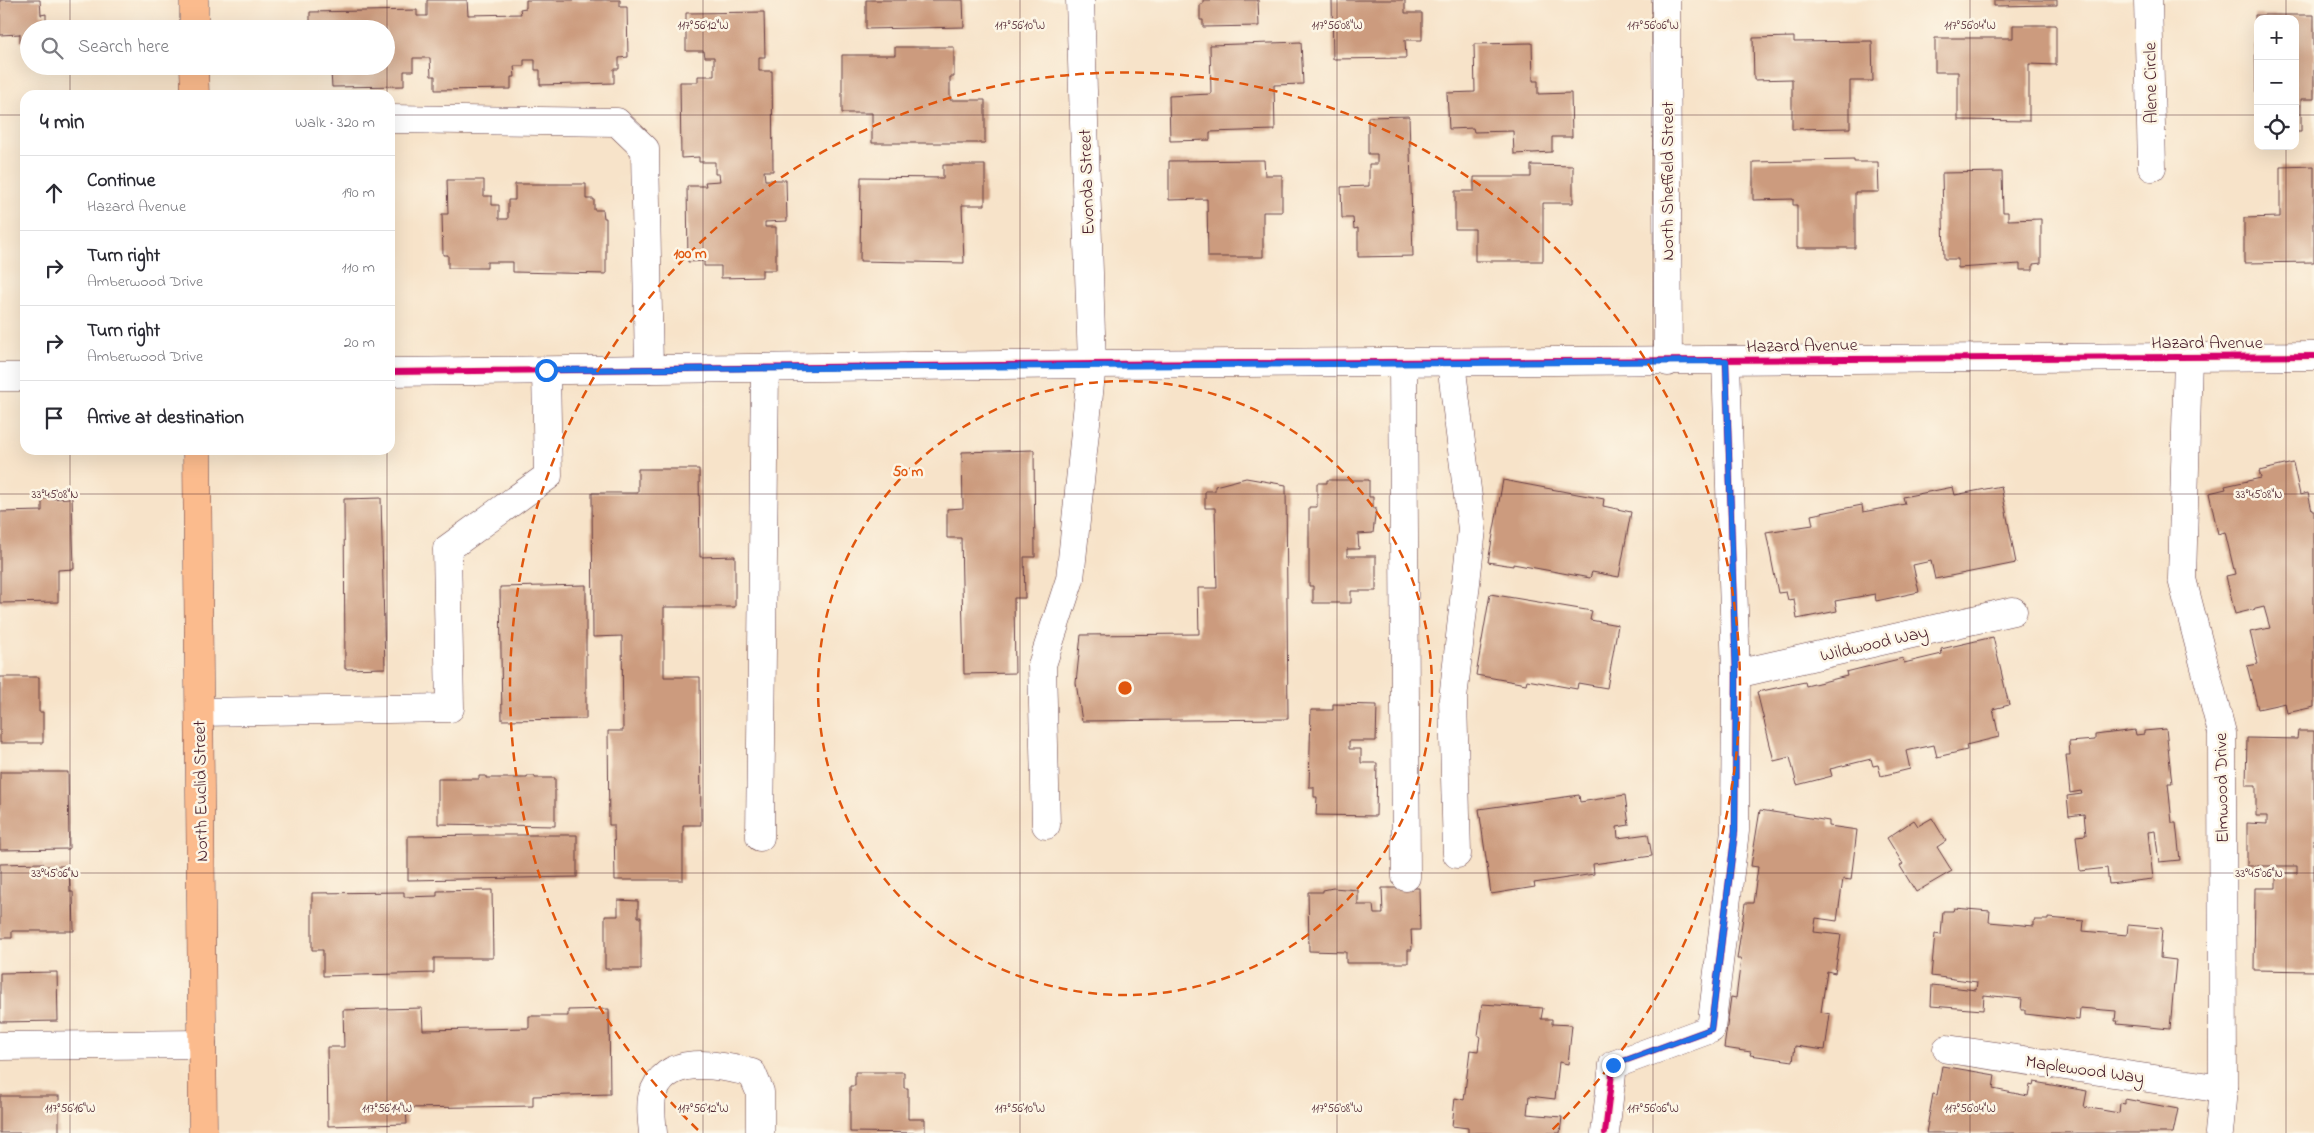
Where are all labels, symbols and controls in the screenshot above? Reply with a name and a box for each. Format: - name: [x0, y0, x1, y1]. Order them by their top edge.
- map controls: [2254, 15, 2299, 150]
- button: +: [2254, 15, 2299, 60]
- text: 117°56'12"W: [677, 17, 729, 35]
- text: 117°56'10"W: [995, 17, 1045, 35]
- text: 117°56'08"W: [1312, 17, 1363, 35]
- text: 117°56'06"W: [1627, 17, 1679, 35]
- text: 117°56'04"W: [1944, 17, 1996, 35]
- search box: [20, 20, 395, 75]
- icon: search: [38, 34, 66, 62]
- text: Search here: [78, 34, 169, 61]
- street label: Alene Circle: [2138, 41, 2166, 124]
- button: −: [2254, 60, 2299, 105]
- street label: North Sheffield Street: [1656, 101, 1682, 261]
- button: locate: [2254, 105, 2299, 150]
- text: 4 min: [40, 108, 84, 138]
- text: Walk · 320 m: [295, 111, 375, 135]
- street label: Evonda Street: [1073, 129, 1103, 235]
- text: Continue: [87, 168, 155, 195]
- icon: ahead: [40, 179, 68, 207]
- text: 190 m: [342, 181, 375, 205]
- text: Hazard Avenue: [87, 195, 186, 219]
- text: Turn right: [87, 243, 160, 270]
- text: 100 m: [673, 243, 707, 265]
- icon: right: [40, 254, 68, 282]
- text: 110 m: [341, 256, 375, 280]
- text: Amberwood Drive: [87, 270, 203, 294]
- text: Turn right: [87, 318, 160, 345]
- icon: right: [40, 329, 68, 357]
- text: 20 m: [344, 331, 375, 355]
- street label: Hazard Avenue: [2151, 331, 2264, 357]
- street label: Hazard Avenue: [1746, 333, 1859, 361]
- text: Amberwood Drive: [87, 345, 203, 369]
- route start: [535, 359, 558, 382]
- icon: arrive: [40, 404, 68, 432]
- text: Arrive at destination: [87, 405, 244, 432]
- text: 50 m: [893, 461, 924, 483]
- text: 33°45'08"N: [32, 486, 78, 504]
- text: 33°45'08"N: [2236, 486, 2282, 504]
- street label: Wildwood Way: [1818, 620, 1931, 670]
- centre of rings: [1116, 679, 1134, 697]
- street label: North Euclid Street: [188, 720, 216, 862]
- street label: Elmwood Drive: [2209, 732, 2237, 843]
- text: 33°45'06"N: [31, 865, 79, 883]
- text: 33°45'06"N: [2235, 865, 2283, 883]
- street label: Maplewood Way: [2024, 1050, 2146, 1092]
- route end: [1602, 1054, 1625, 1077]
- text: 117°56'16"W: [45, 1100, 95, 1118]
- text: 117°56'14"W: [362, 1100, 412, 1118]
- text: 117°56'12"W: [677, 1100, 729, 1118]
- text: 117°56'10"W: [995, 1100, 1045, 1118]
- text: 117°56'08"W: [1312, 1100, 1363, 1118]
- text: 117°56'06"W: [1627, 1100, 1679, 1118]
- text: 117°56'04"W: [1944, 1100, 1996, 1118]

